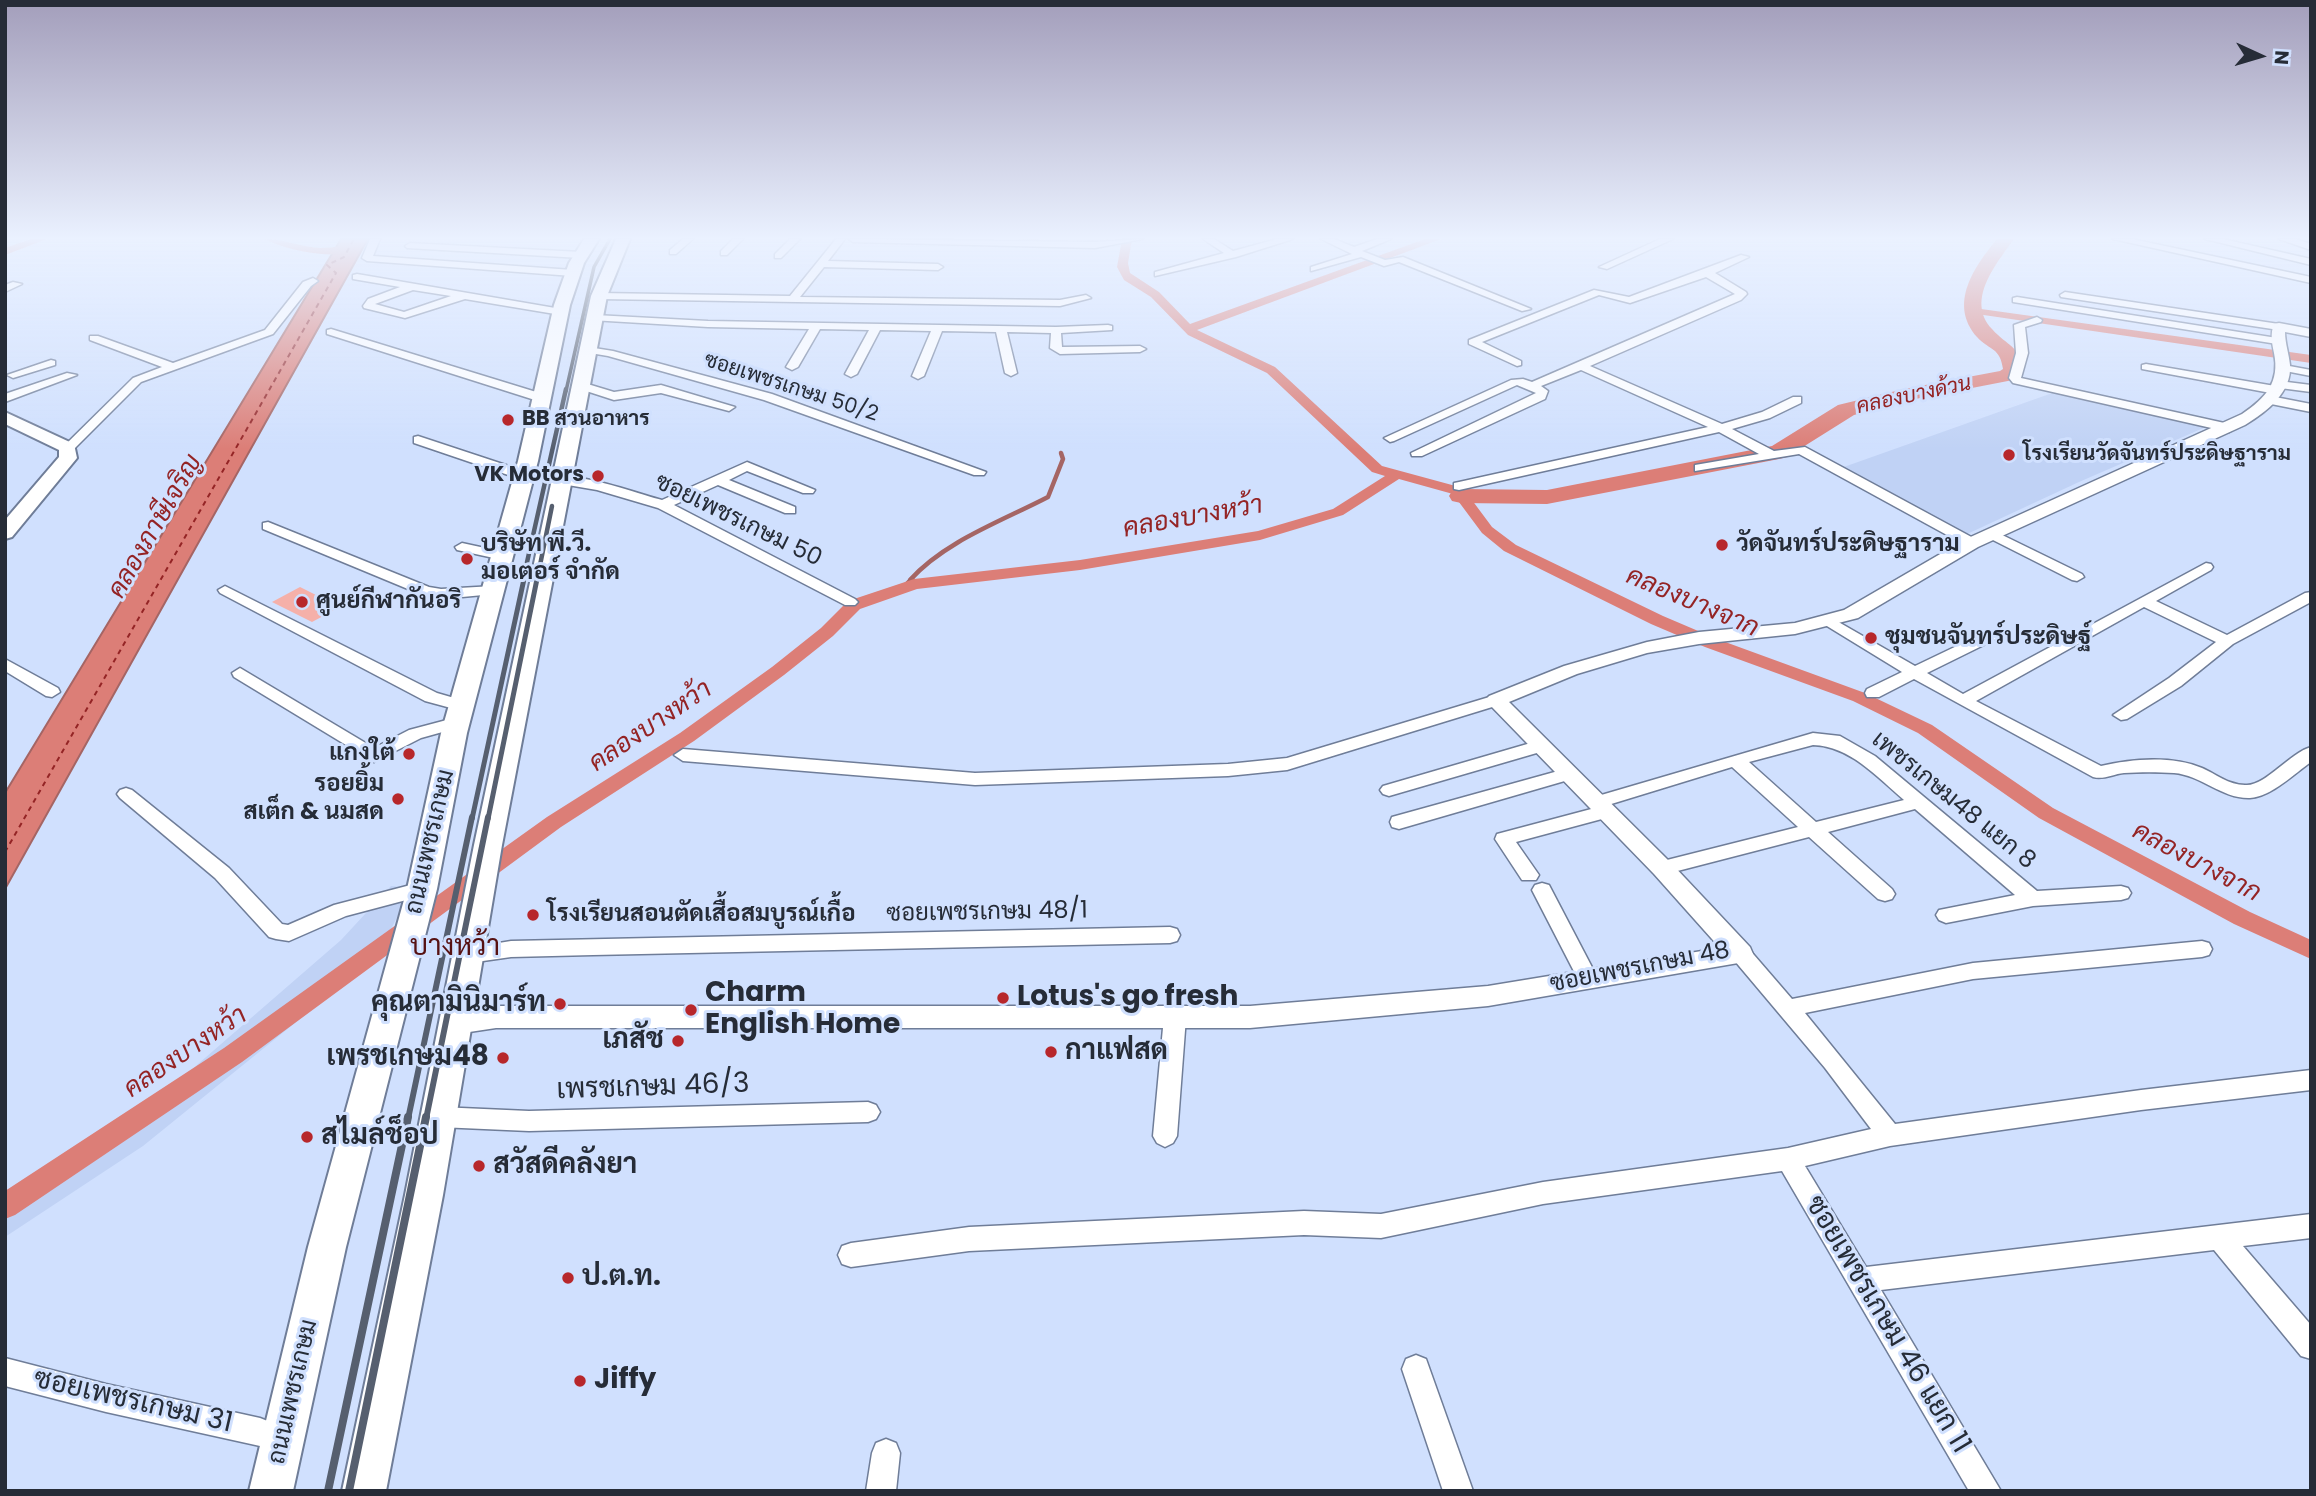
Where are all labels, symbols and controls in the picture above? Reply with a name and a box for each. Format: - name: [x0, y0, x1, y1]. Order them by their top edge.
- north arrow: [2225, 21, 2295, 91]
- text: N: [2267, 49, 2295, 66]
- street label: ซอยเพชรเกษม 50/2: [701, 348, 881, 428]
- water label: คลองบางด้วน: [1854, 372, 1974, 420]
- place label: BB สวนอาหาร: [522, 407, 650, 433]
- marker: BB สวนอาหาร: [500, 412, 516, 428]
- place label: โรงเรียนวัดจันทร์ประดิษฐาราม: [2023, 442, 2291, 468]
- marker: โรงเรียนวัดจันทร์ประดิษฐาราม: [2001, 447, 2017, 463]
- water label: คลองภาษีเจริญ: [102, 450, 210, 604]
- place label: VK Motors: [474, 463, 584, 489]
- marker: VK Motors: [590, 468, 606, 484]
- street label: ซอยเพชรเกษม 50: [650, 468, 826, 574]
- water label: คลองบางหว้า: [1121, 490, 1265, 546]
- place label: บริษัท พี.วี. มอเตอร์ จำกัด: [481, 531, 620, 587]
- place label: วัดจันทร์ประดิษฐาราม: [1736, 531, 1960, 559]
- marker: วัดจันทร์ประดิษฐาราม: [1714, 537, 1730, 553]
- marker: บริษัท พี.วี. มอเตอร์ จำกัด: [459, 551, 475, 567]
- water label: คลองบางจาก: [1621, 561, 1763, 645]
- place label: ศูนย์กีฬากันอริ: [316, 588, 461, 616]
- marker: ศูนย์กีฬากันอริ: [294, 594, 310, 610]
- place label: ชุมชนจันทร์ประดิษฐ์: [1885, 624, 2091, 652]
- marker: ชุมชนจันทร์ประดิษฐ์: [1863, 630, 1879, 646]
- water label: คลองบางหว้า: [584, 675, 718, 779]
- street label: เพชรเกษม48 แยก 8: [1865, 726, 2041, 876]
- place label: แกงใต้: [329, 740, 395, 768]
- marker: แกงใต้: [401, 746, 417, 762]
- street label: ถนนเพชรเกษม: [400, 767, 462, 917]
- place label: รอยยิ้ม สเต็ก & นมสด: [243, 771, 384, 827]
- marker: รอยยิ้ม สเต็ก & นมสด: [390, 791, 406, 807]
- water label: คลองบางจาก: [2126, 816, 2266, 910]
- street label: ซอยเพชรเกษม 48/1: [886, 897, 1088, 929]
- place label: โรงเรียนสอนตัดเสื้อสมบูรณ์เกื้อ: [547, 901, 856, 929]
- marker: โรงเรียนสอนตัดเสื้อสมบูรณ์เกื้อ: [525, 907, 541, 923]
- district label: บางหว้า: [410, 931, 500, 965]
- street label: ซอยเพชรเกษม 48: [1548, 936, 1732, 1000]
- place label: Charm English Home: [705, 977, 900, 1043]
- place label: Lotus's go fresh: [1017, 981, 1238, 1015]
- place label: คุณตามินิมาร์ท: [371, 987, 546, 1021]
- marker: Lotus's go fresh: [995, 990, 1011, 1006]
- marker: คุณตามินิมาร์ท: [552, 996, 568, 1012]
- water label: คลองบางหว้า: [119, 1001, 253, 1105]
- marker: Charm English Home: [683, 1002, 699, 1018]
- place label: เภสัช: [602, 1024, 664, 1058]
- marker: เภสัช: [670, 1033, 686, 1049]
- place label: กาแฟสด: [1065, 1035, 1168, 1069]
- place label: เพรชเกษม48: [326, 1041, 489, 1075]
- marker: กาแฟสด: [1043, 1044, 1059, 1060]
- marker: เพรชเกษม48: [495, 1050, 511, 1066]
- street label: เพรชเกษม 46/3: [556, 1068, 750, 1108]
- place label: สไมล์ช็อป: [321, 1120, 439, 1154]
- marker: สไมล์ช็อป: [299, 1129, 315, 1145]
- place label: สวัสดีคลังยา: [493, 1149, 637, 1183]
- marker: สวัสดีคลังยา: [471, 1158, 487, 1174]
- street label: ซอยเพชรเกษม 46 แยก 11: [1797, 1190, 1977, 1460]
- place label: ป.ต.ท.: [582, 1261, 661, 1295]
- marker: ป.ต.ท.: [560, 1270, 576, 1286]
- street label: ถนนเพชรเกษม: [263, 1317, 325, 1467]
- street label: ซอยเพชรเกษม 31: [30, 1363, 236, 1441]
- place label: Jiffy: [594, 1364, 656, 1398]
- marker: Jiffy: [572, 1373, 588, 1389]

